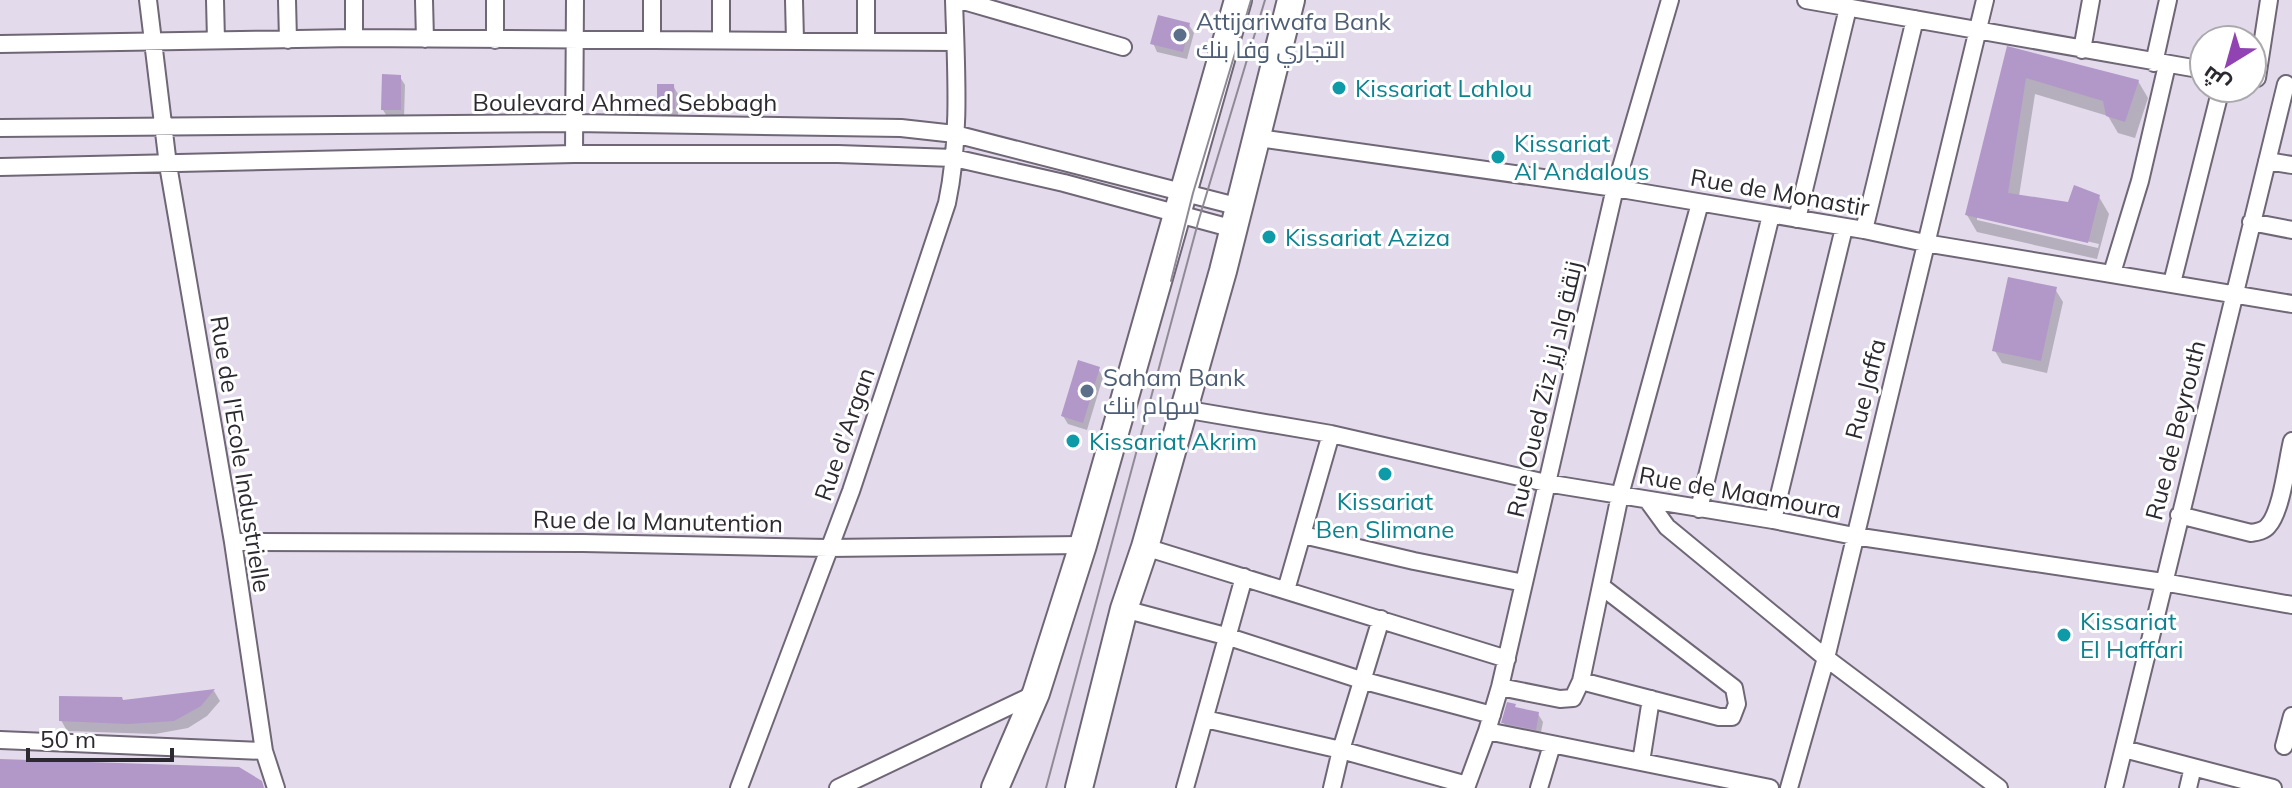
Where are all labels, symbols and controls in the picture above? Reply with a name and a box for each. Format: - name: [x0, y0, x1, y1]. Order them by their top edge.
- place label: Attijariwafa Bank التجاري وفا بنك: [1196, 6, 1392, 68]
- north arrow: [2188, 24, 2268, 104]
- marker: Attijariwafa Bank التجاري وفا بنك: [1171, 26, 1189, 44]
- text: ش: [2196, 60, 2236, 100]
- place label: Kissariat Lahlou: [1355, 73, 1532, 103]
- marker: Kissariat Lahlou: [1330, 79, 1348, 97]
- street label: Boulevard Ahmed Sebbagh: [473, 87, 777, 117]
- place label: Kissariat Al Andalous: [1514, 128, 1649, 186]
- marker: Kissariat Al Andalous: [1489, 148, 1507, 166]
- street label: Rue de Monastir: [1688, 162, 1872, 223]
- place label: Kissariat Aziza: [1285, 222, 1450, 252]
- marker: Kissariat Aziza: [1260, 228, 1278, 246]
- street label: Rue Oued Ziz زنقة واد زيز: [1500, 258, 1588, 520]
- street label: Rue de l'Ecole Industrielle: [204, 314, 278, 594]
- street label: Rue Jaffa: [1838, 336, 1892, 442]
- street label: Rue de Beyrouth: [2138, 337, 2212, 523]
- place label: Saham Bank سهام بنك: [1103, 362, 1246, 422]
- street label: Rue d'Argan: [807, 364, 881, 504]
- marker: Saham Bank سهام بنك: [1078, 382, 1096, 400]
- place label: Kissariat Akrim: [1089, 426, 1257, 456]
- marker: Kissariat Akrim: [1064, 432, 1082, 450]
- street label: Rue de Maamoura: [1637, 459, 1843, 525]
- marker: Kissariat Ben Slimane: [1376, 465, 1394, 483]
- place label: Kissariat Ben Slimane: [1316, 486, 1454, 544]
- street label: Rue de la Manutention: [533, 504, 783, 538]
- place label: Kissariat El Haffari: [2080, 606, 2183, 664]
- marker: Kissariat El Haffari: [2055, 626, 2073, 644]
- scale bar: [28, 712, 172, 762]
- text: 50 m: [40, 724, 96, 754]

